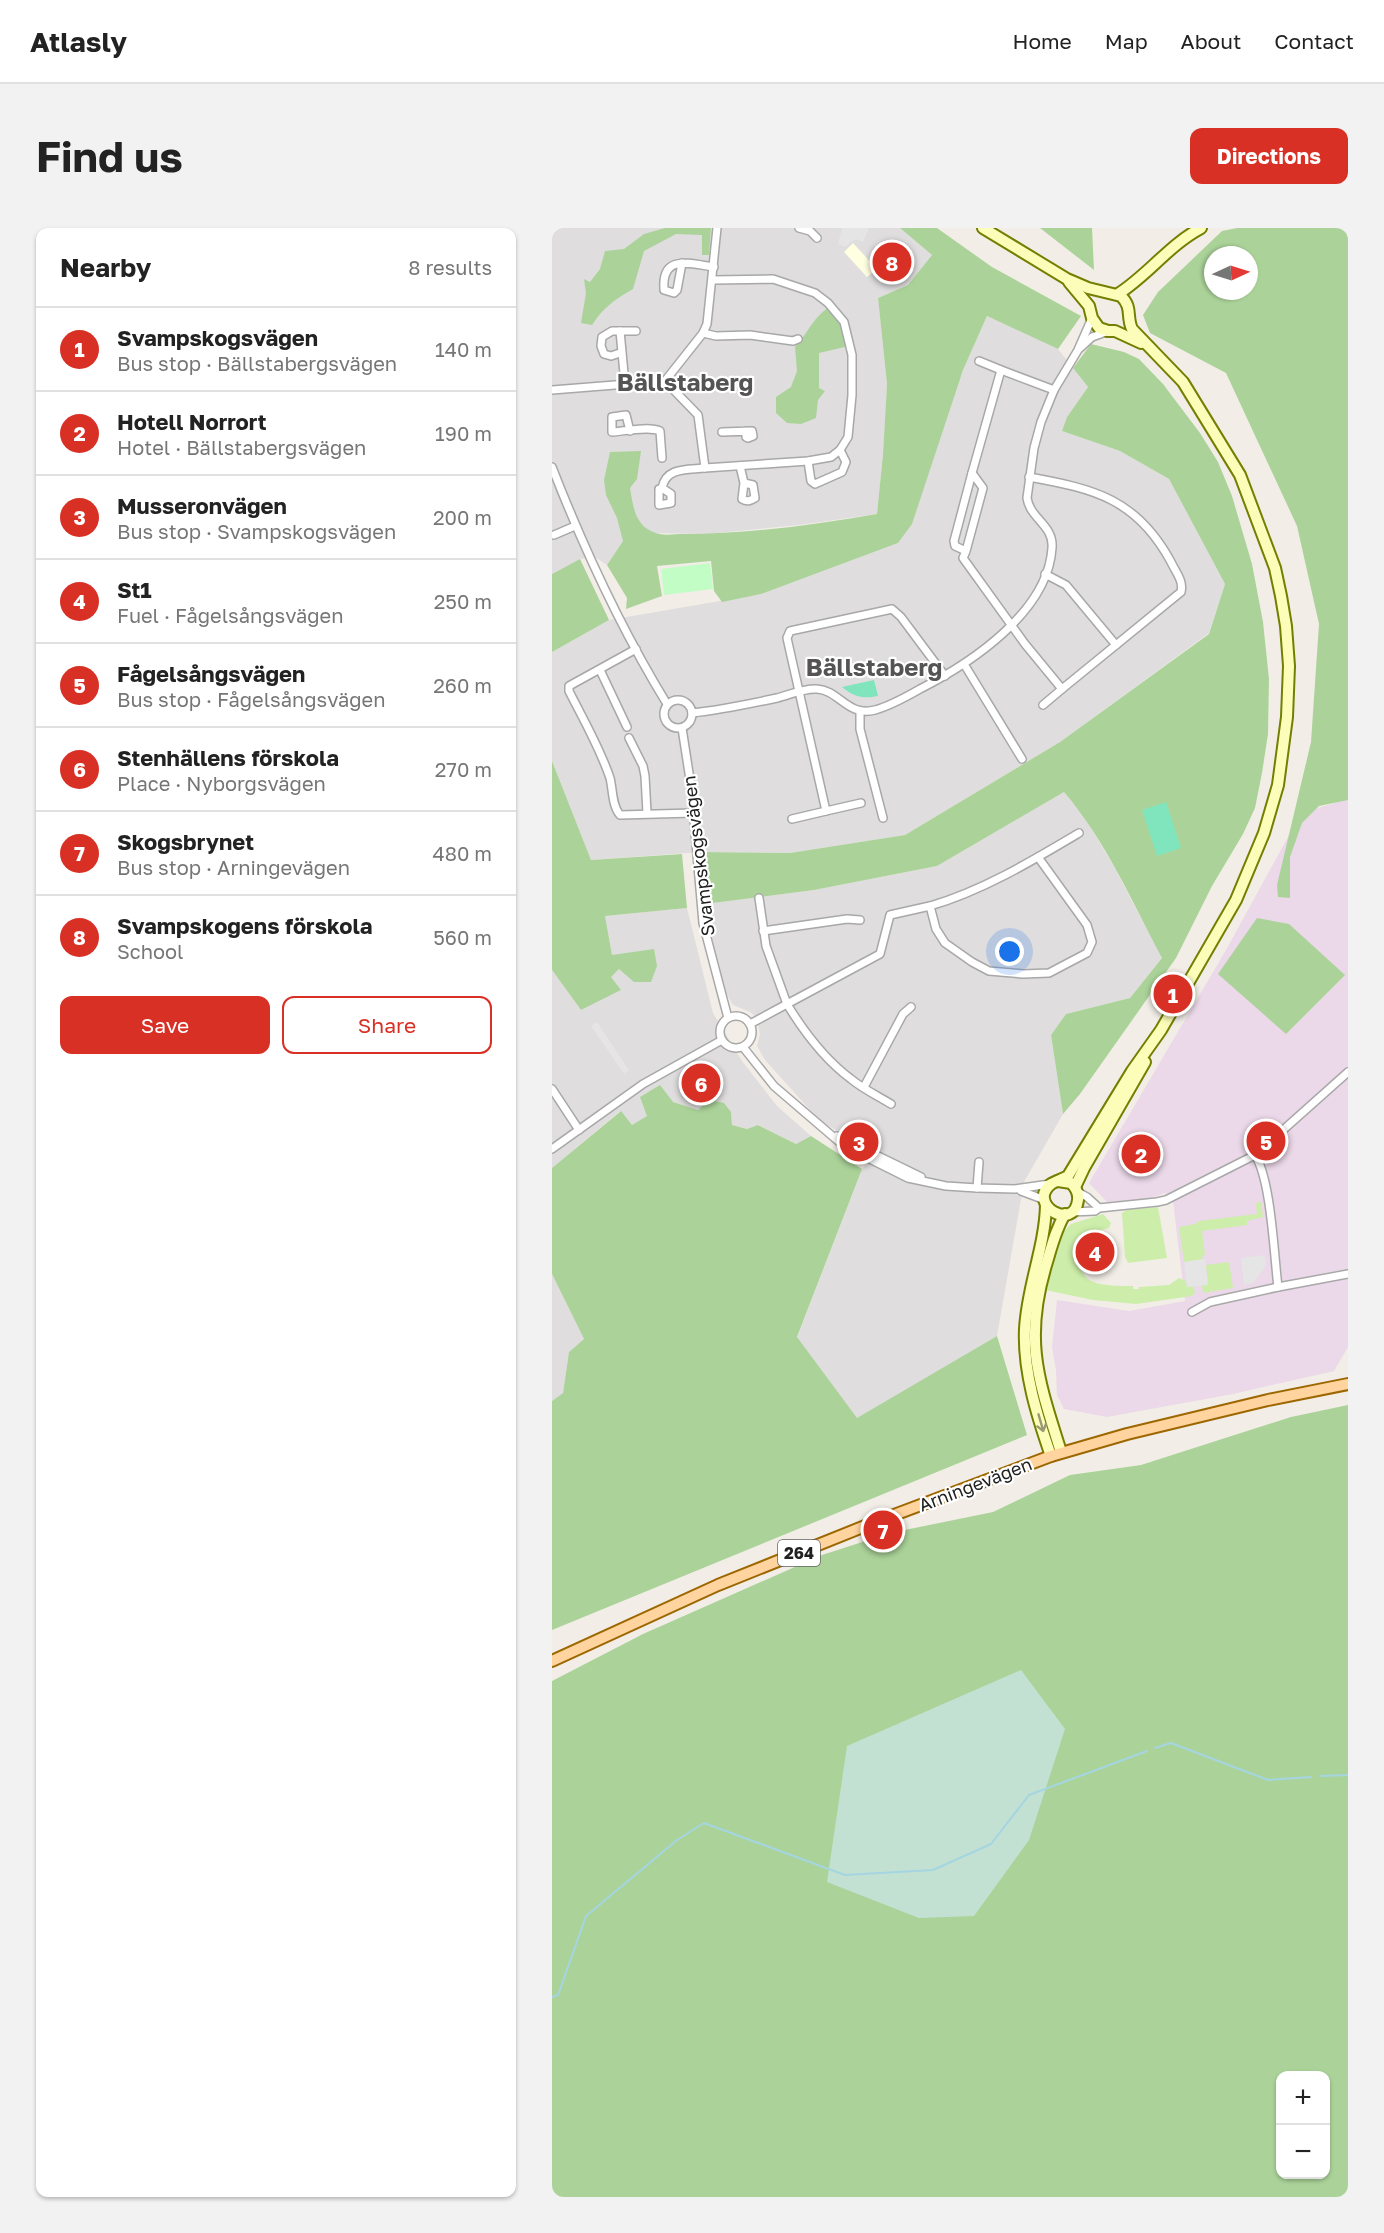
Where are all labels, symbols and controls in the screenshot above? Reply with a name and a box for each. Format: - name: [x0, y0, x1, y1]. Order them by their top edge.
- text: Atlasly: [30, 25, 127, 58]
- text: Home: [1012, 28, 1072, 54]
- text: Map: [1105, 28, 1148, 54]
- text: About: [1181, 28, 1241, 54]
- text: Contact: [1274, 28, 1354, 54]
- button: Directions: [1190, 128, 1348, 184]
- text: Find us: [36, 131, 183, 181]
- pin: 8: [872, 240, 912, 285]
- north arrow: [1204, 246, 1258, 300]
- text: Nearby: [60, 252, 151, 283]
- text: 8 results: [408, 255, 492, 279]
- text: Svampskogsvägen: [117, 324, 318, 351]
- text: 1: [74, 337, 85, 361]
- text: 140 m: [435, 337, 492, 361]
- text: Bus stop · Bällstabergsvägen: [117, 351, 397, 375]
- district label: Bällstaberg: [617, 367, 753, 396]
- text: Hotell Norrort: [117, 408, 267, 435]
- text: 2: [73, 421, 86, 445]
- text: 190 m: [435, 421, 492, 445]
- text: Hotel · Bällstabergsvägen: [117, 435, 366, 459]
- text: Musseronvägen: [117, 492, 287, 519]
- text: 3: [73, 505, 86, 529]
- text: 200 m: [433, 505, 492, 529]
- text: Bus stop · Svampskogsvägen: [117, 519, 396, 543]
- text: St1: [117, 576, 152, 603]
- text: 4: [73, 589, 86, 613]
- text: 250 m: [434, 589, 492, 613]
- text: Fuel · Fågelsångsvägen: [117, 603, 344, 627]
- district label: Bällstaberg: [806, 652, 942, 681]
- text: Fågelsångsvägen: [117, 660, 305, 687]
- text: 5: [73, 673, 86, 697]
- text: 260 m: [433, 673, 492, 697]
- text: Bus stop · Fågelsångsvägen: [117, 687, 386, 711]
- text: Stenhällens förskola: [117, 744, 339, 771]
- text: 6: [73, 757, 86, 781]
- text: 270 m: [435, 757, 492, 781]
- text: Place · Nyborgsvägen: [117, 771, 326, 795]
- street label: Svampskogsvägen: [677, 775, 719, 937]
- text: Skogsbrynet: [117, 828, 254, 855]
- text: 7: [74, 841, 85, 865]
- text: 480 m: [433, 841, 492, 865]
- text: Bus stop · Arningevägen: [117, 855, 350, 879]
- text: Svampskogens förskola: [117, 912, 373, 939]
- text: 8: [73, 925, 86, 949]
- text: 560 m: [433, 925, 492, 949]
- your location: [995, 937, 1024, 966]
- text: School: [117, 939, 183, 963]
- pin: 1: [1154, 972, 1192, 1017]
- button: Save: [60, 996, 270, 1054]
- button: Share: [282, 996, 492, 1054]
- pin: 6: [682, 1060, 720, 1106]
- pin: 5: [1246, 1118, 1286, 1164]
- pin: 3: [840, 1120, 878, 1164]
- pin: 2: [1122, 1132, 1160, 1176]
- pin: 4: [1076, 1230, 1114, 1274]
- one-way arrow: [1036, 1413, 1047, 1432]
- street label: Arningevägen: [915, 1452, 1035, 1516]
- pin: 7: [864, 1508, 902, 1552]
- road number: 264: [778, 1540, 820, 1566]
- map controls: [1276, 2071, 1330, 2179]
- button: +: [1276, 2071, 1330, 2125]
- button: −: [1276, 2125, 1330, 2179]

